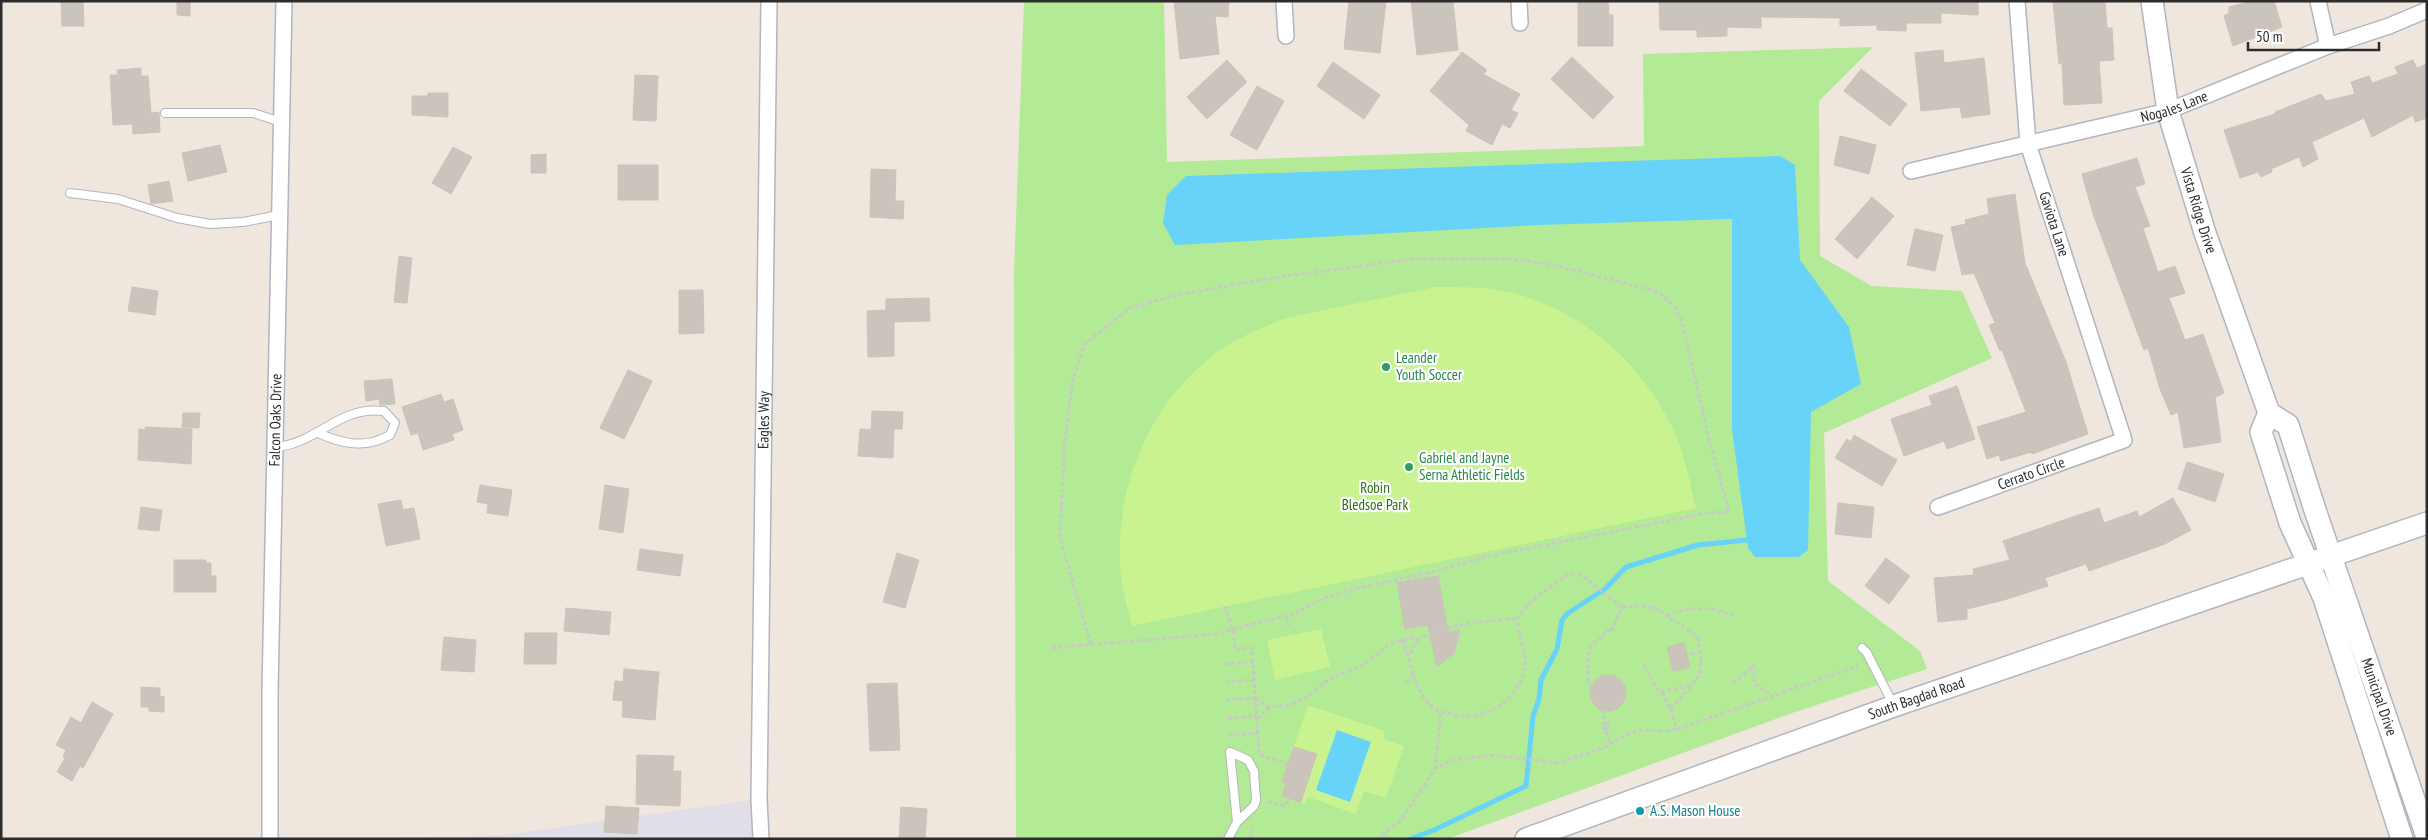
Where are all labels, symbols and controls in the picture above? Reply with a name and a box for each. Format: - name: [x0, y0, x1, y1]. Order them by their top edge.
- scale bar: [2248, 20, 2379, 52]
- text: 50 m: [2256, 27, 2282, 46]
- street label: Nogales Lane: [2139, 86, 2210, 126]
- street label: Vista Ridge Drive: [2176, 164, 2221, 256]
- street label: Gaviota Lane: [2035, 189, 2074, 259]
- place label: Leander Youth Soccer: [1396, 348, 1463, 384]
- marker: Leander Youth Soccer: [1380, 361, 1392, 373]
- street label: Falcon Oaks Drive: [265, 373, 285, 467]
- street label: Eagles Way: [753, 391, 773, 449]
- place label: Gabriel and Jayne Serna Athletic Fields: [1419, 448, 1525, 484]
- street label: Cerrato Circle: [1995, 452, 2067, 494]
- marker: Gabriel and Jayne Serna Athletic Fields: [1403, 461, 1415, 473]
- park label: Robin Bledsoe Park: [1342, 478, 1408, 514]
- street label: Municipal Drive: [2357, 655, 2402, 738]
- street label: South Bagdad Road: [1866, 672, 1967, 724]
- place label: A.S. Mason House: [1650, 801, 1741, 820]
- marker: A.S. Mason House: [1634, 805, 1646, 817]

